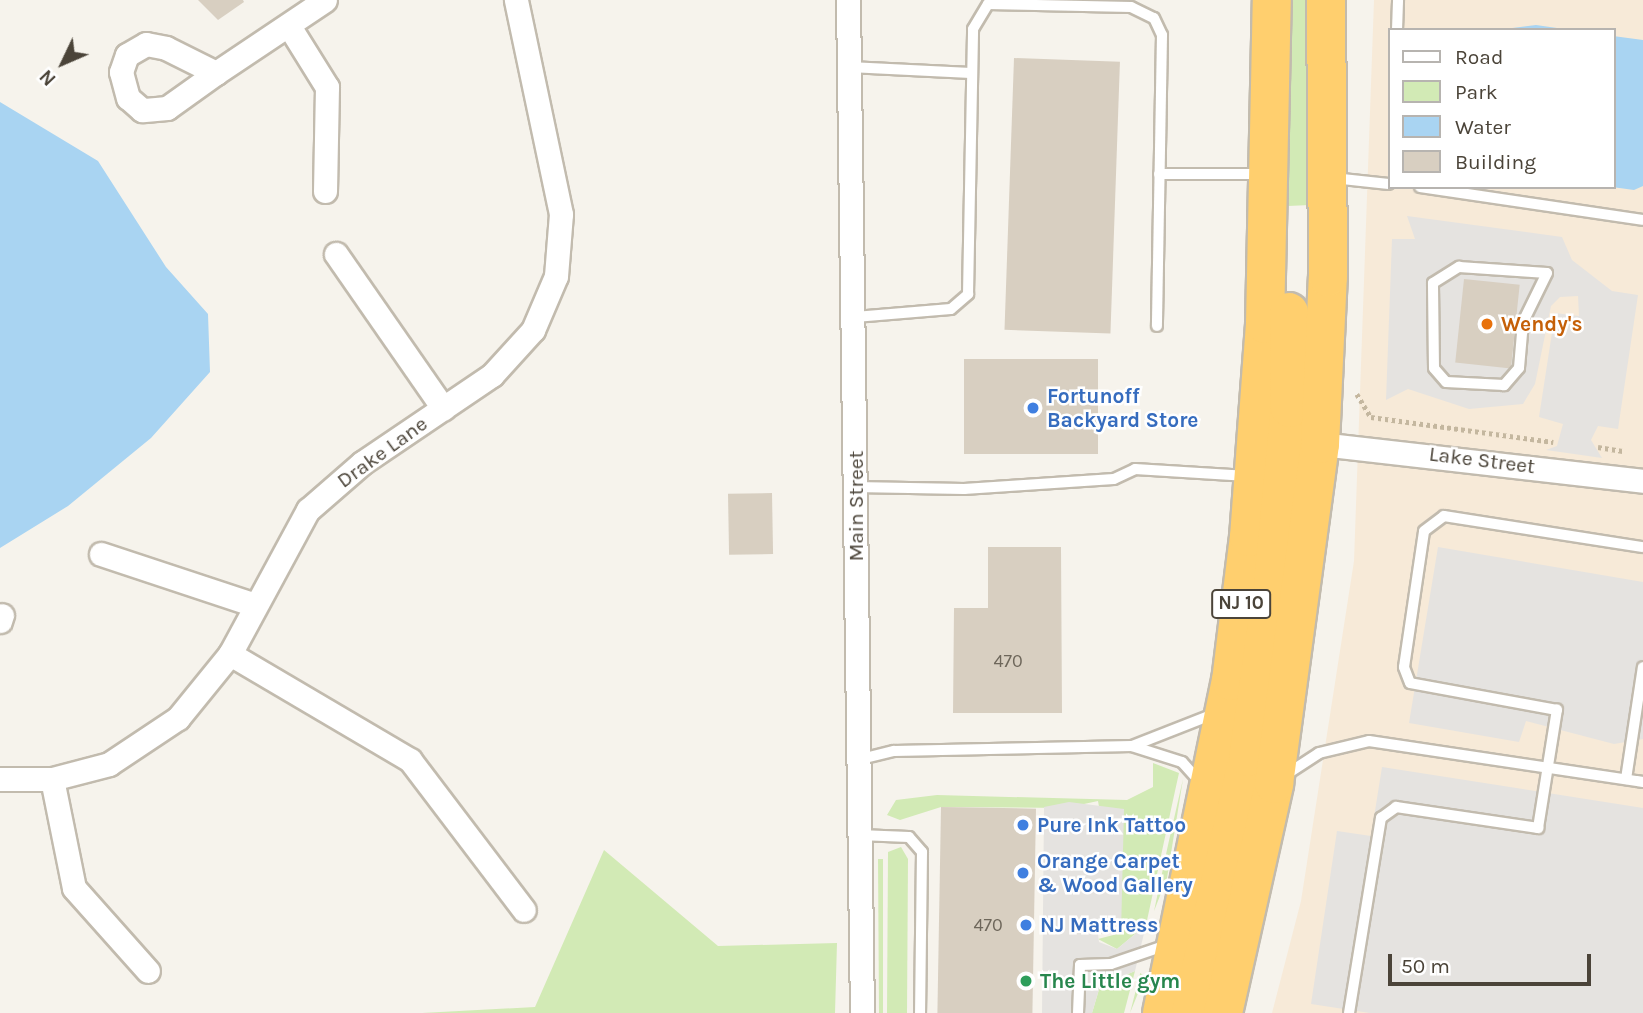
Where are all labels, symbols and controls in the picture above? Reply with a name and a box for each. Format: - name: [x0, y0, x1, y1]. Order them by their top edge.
- north arrow: [28, 28, 98, 98]
- legend: [1388, 28, 1615, 189]
- text: Road: [1455, 45, 1503, 69]
- text: N: [35, 65, 61, 90]
- text: Park: [1455, 80, 1498, 104]
- text: Water: [1455, 115, 1511, 139]
- text: Building: [1455, 150, 1536, 174]
- place label: Wendy's: [1501, 311, 1583, 337]
- marker: Wendy's: [1479, 316, 1495, 332]
- place label: Fortunoff Backyard Store: [1047, 383, 1199, 433]
- marker: Fortunoff Backyard Store: [1025, 400, 1041, 416]
- street label: Drake Lane: [332, 411, 432, 493]
- street label: Lake Street: [1428, 441, 1536, 479]
- street label: Main Street: [843, 451, 869, 561]
- road number: NJ 10: [1210, 589, 1272, 620]
- house number: 470: [993, 650, 1023, 672]
- place label: Pure Ink Tattoo: [1037, 812, 1186, 838]
- marker: Pure Ink Tattoo: [1015, 817, 1031, 833]
- place label: Orange Carpet & Wood Gallery: [1037, 848, 1193, 898]
- marker: Orange Carpet & Wood Gallery: [1015, 865, 1031, 881]
- place label: NJ Mattress: [1040, 912, 1158, 938]
- house number: 470: [973, 914, 1003, 936]
- marker: NJ Mattress: [1018, 917, 1034, 933]
- scale bar: [1391, 940, 1594, 984]
- text: 50 m: [1401, 954, 1450, 978]
- place label: The Little gym: [1040, 968, 1180, 994]
- marker: The Little gym: [1018, 973, 1034, 989]

